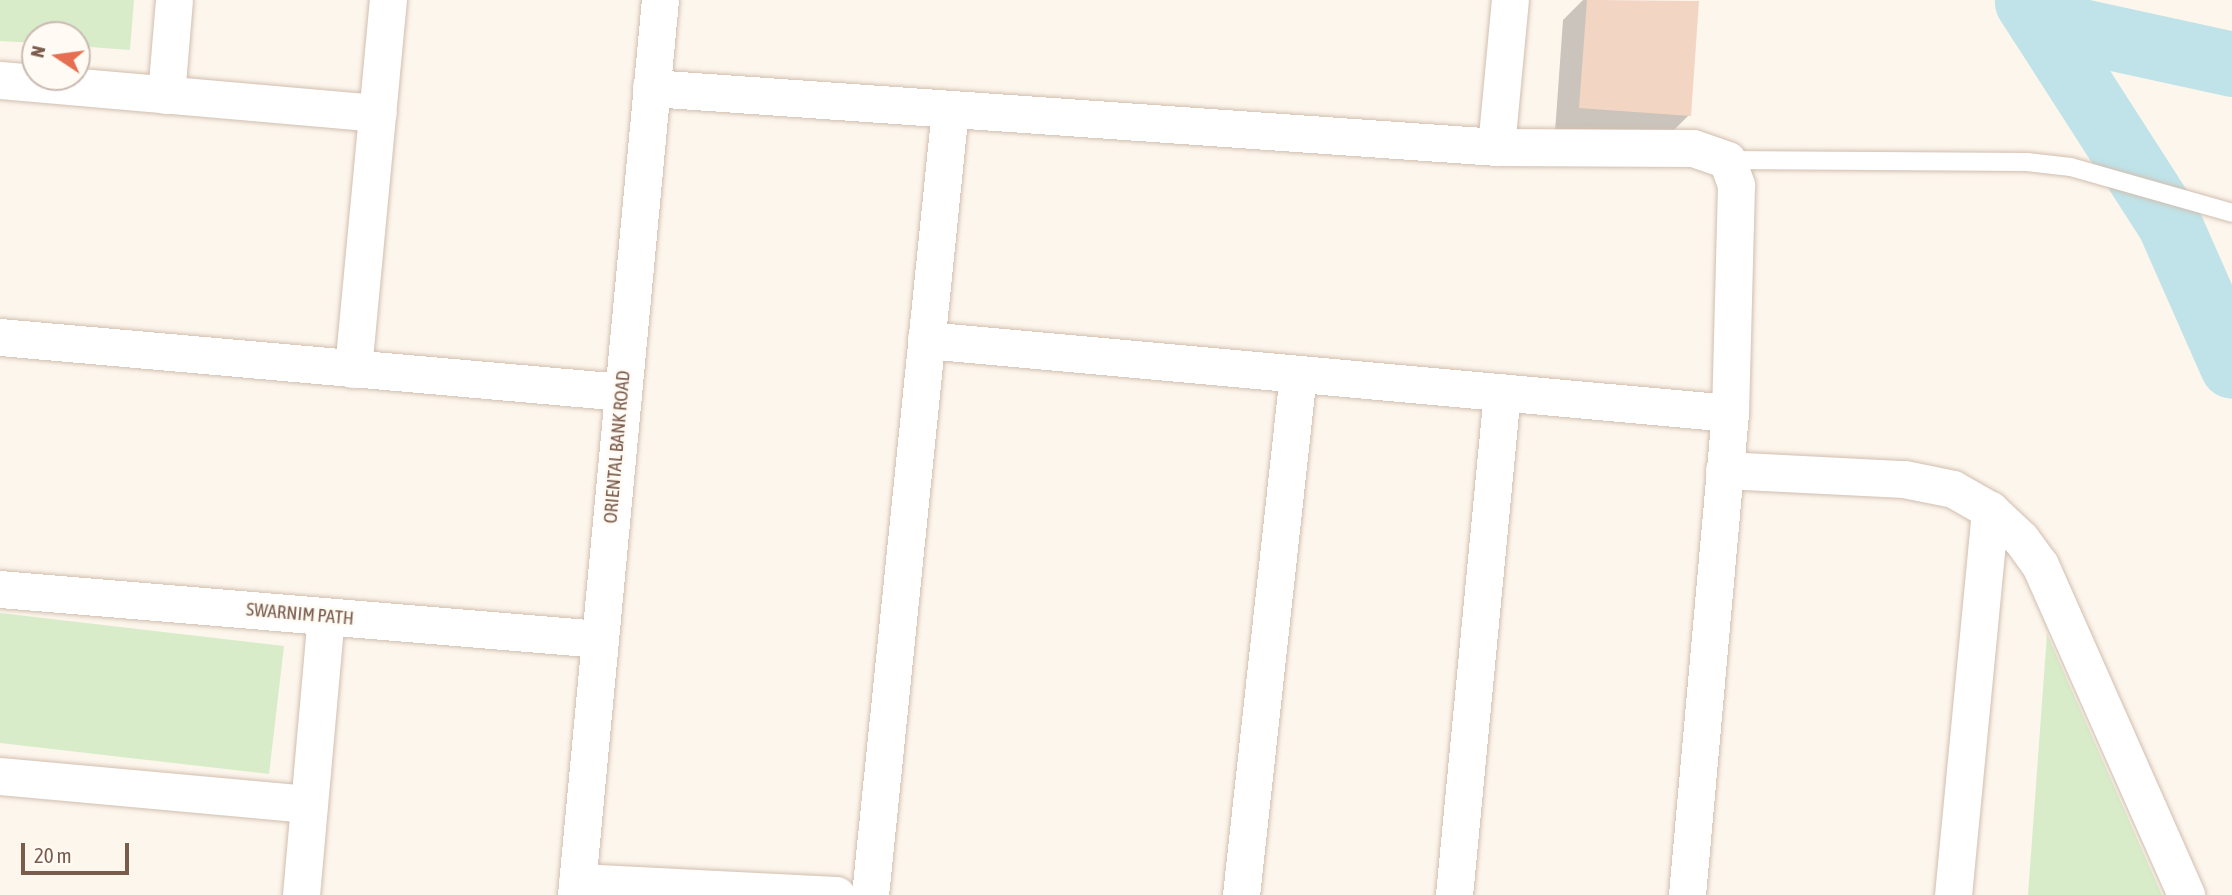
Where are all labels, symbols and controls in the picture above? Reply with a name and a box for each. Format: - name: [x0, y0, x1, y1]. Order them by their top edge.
- north arrow: [21, 21, 91, 91]
- text: N: [26, 44, 49, 60]
- street label: ORIENTAL BANK ROAD: [599, 370, 635, 524]
- street label: SWARNIM PATH: [245, 598, 355, 630]
- scale bar: [24, 828, 133, 872]
- text: 20 m: [34, 843, 72, 867]

